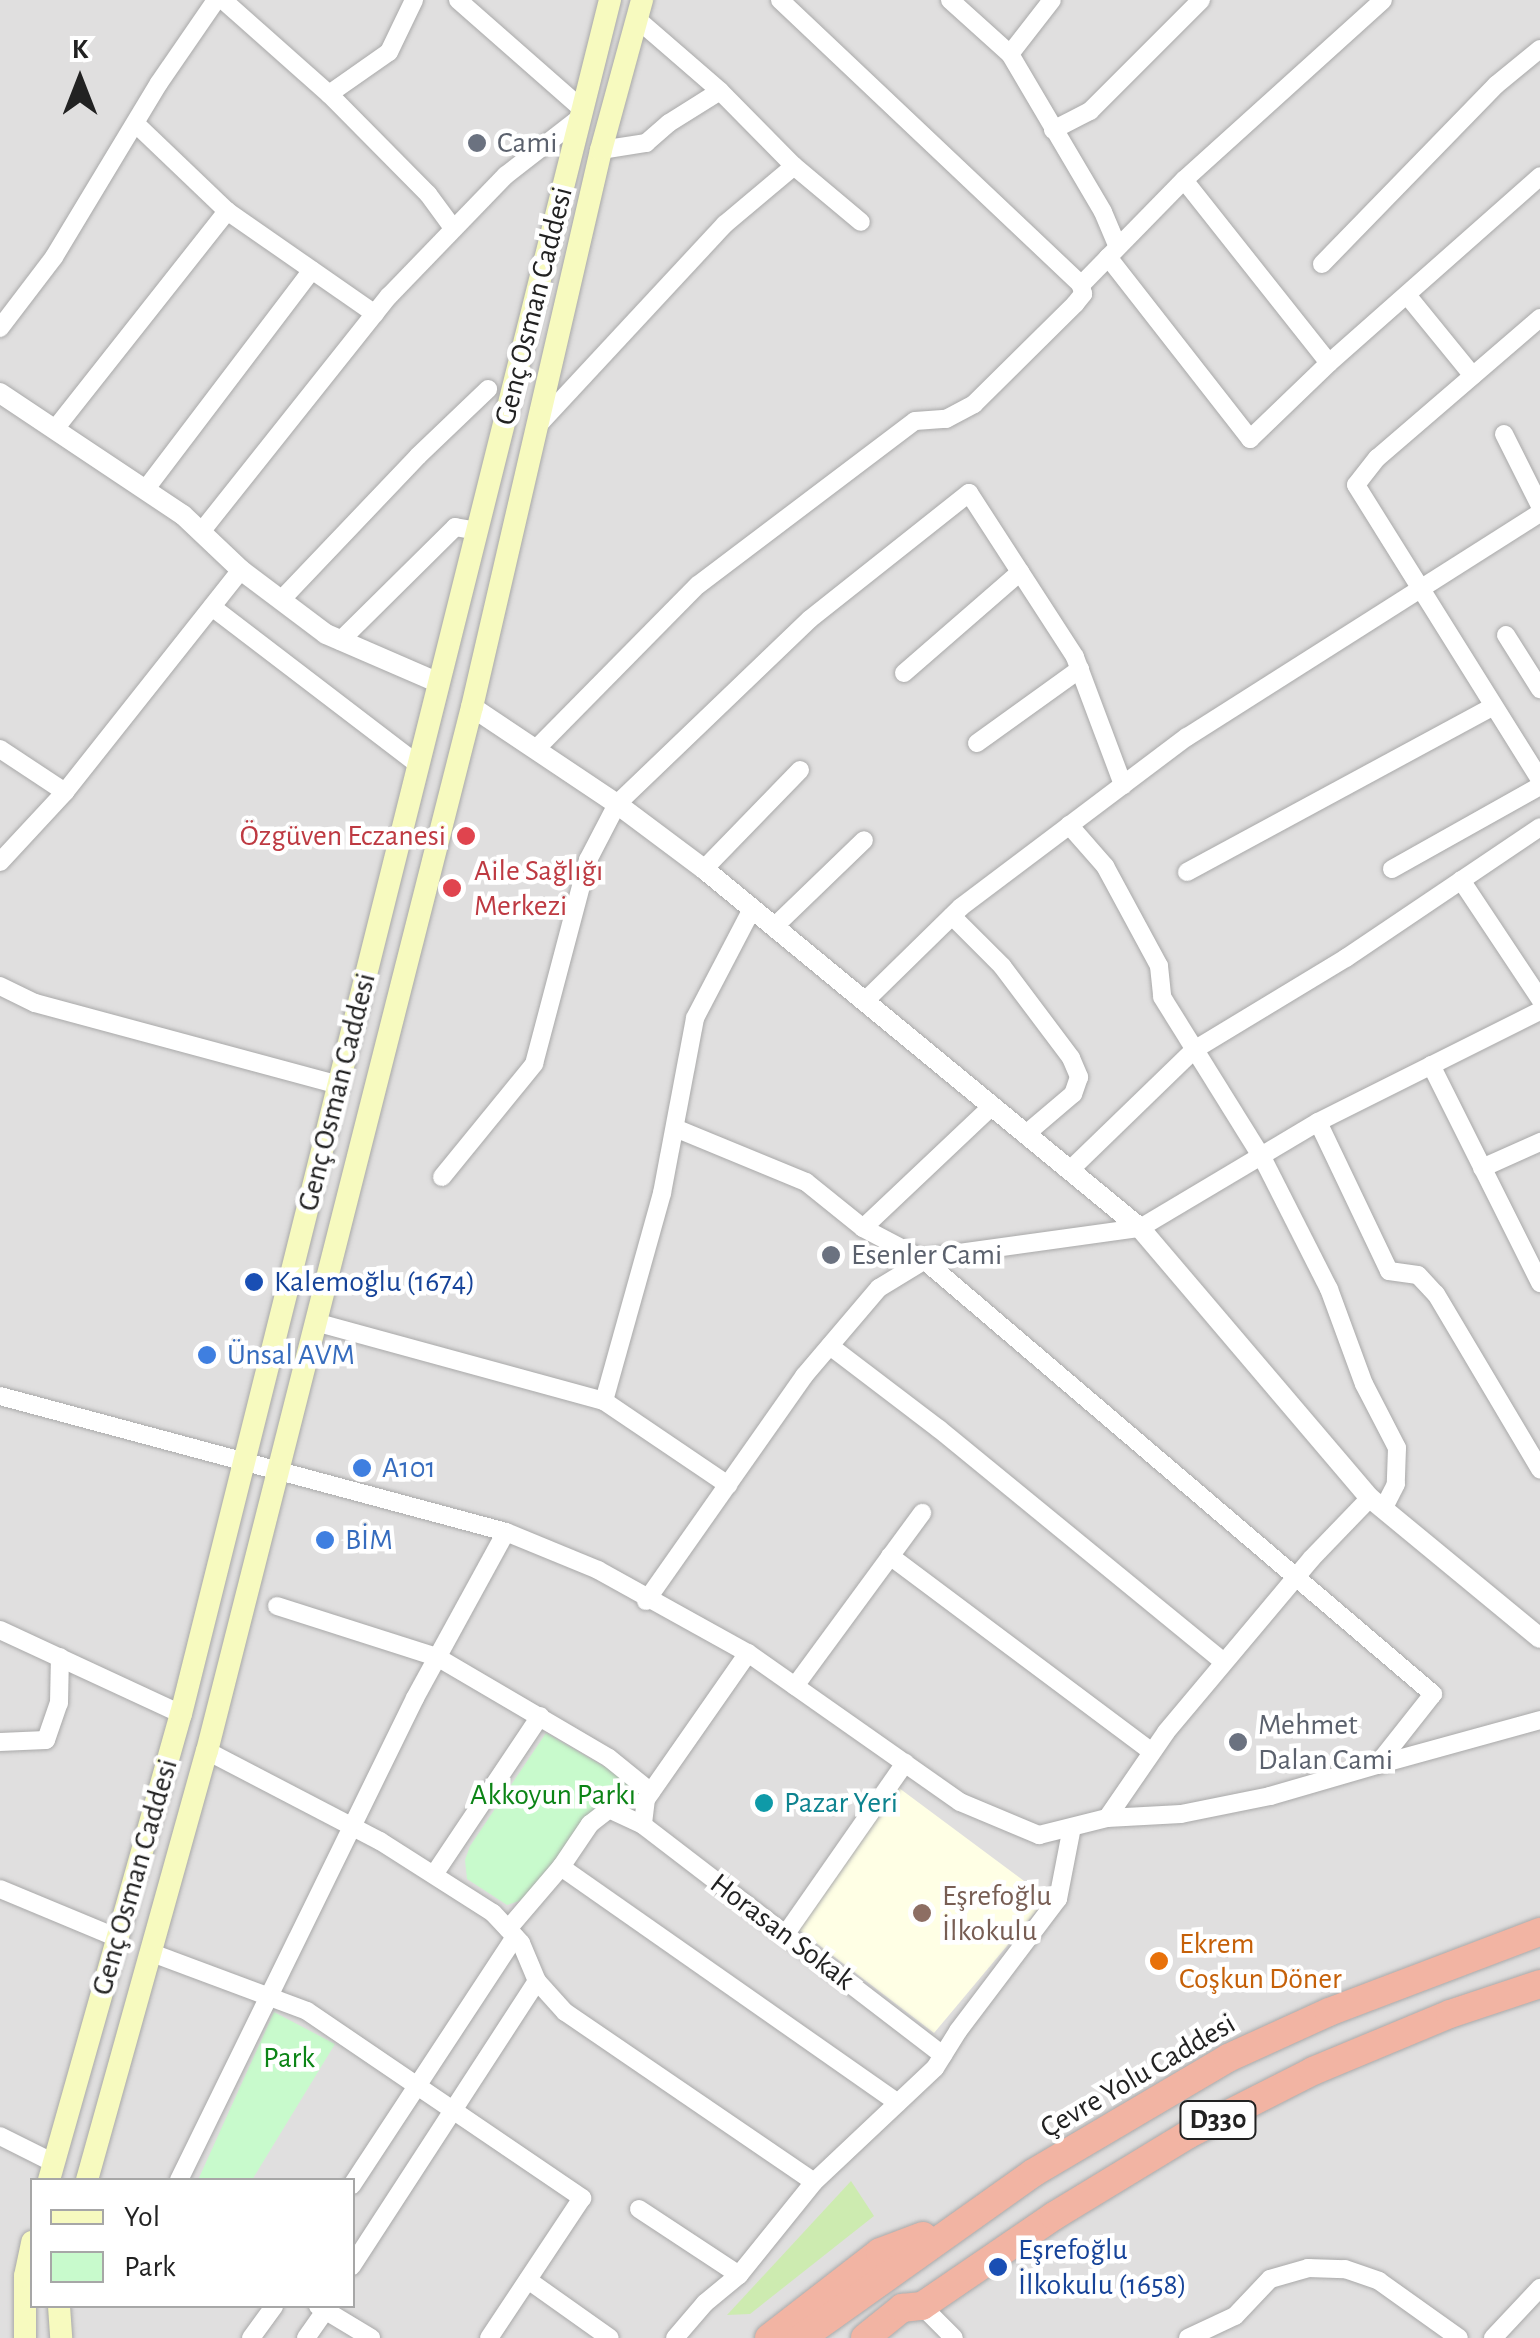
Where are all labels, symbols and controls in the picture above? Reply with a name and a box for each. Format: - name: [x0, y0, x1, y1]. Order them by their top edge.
- north arrow: [30, 30, 130, 130]
- text: K: [72, 36, 88, 64]
- place label: Cami: [497, 125, 557, 161]
- marker: Cami: [466, 132, 488, 154]
- street label: Genç Osman Caddesi: [487, 183, 581, 429]
- place label: Özgüven Eczanesi: [240, 818, 446, 854]
- marker: Özgüven Eczanesi: [455, 825, 477, 847]
- place label: Aile Sağlığı Merkezi: [474, 853, 603, 924]
- marker: Aile Sağlığı Merkezi: [439, 875, 465, 901]
- street label: Genç Osman Caddesi: [290, 969, 384, 1215]
- place label: Esenler Cami: [851, 1237, 1002, 1273]
- marker: Esenler Cami: [820, 1244, 842, 1266]
- place label: Kalemoğlu (1674): [274, 1264, 475, 1300]
- marker: Kalemoğlu (1674): [243, 1271, 265, 1293]
- place label: Ünsal AVM: [227, 1337, 355, 1373]
- marker: Ünsal AVM: [196, 1344, 218, 1366]
- place label: A101: [382, 1450, 436, 1486]
- marker: A101: [351, 1457, 373, 1479]
- place label: BİM: [345, 1522, 393, 1558]
- marker: BİM: [314, 1529, 336, 1551]
- place label: Mehmet Dalan Cami: [1258, 1707, 1393, 1778]
- marker: Mehmet Dalan Cami: [1227, 1731, 1249, 1753]
- street label: Genç Osman Caddesi: [84, 1755, 186, 1999]
- park label: Akkoyun Parkı: [470, 1777, 636, 1813]
- place label: Pazar Yeri: [784, 1785, 898, 1821]
- marker: Pazar Yeri: [753, 1792, 775, 1814]
- street label: Horasan Sokak: [703, 1866, 861, 1998]
- place label: Eşrefoğlu İlkokulu: [942, 1878, 1052, 1948]
- marker: Eşrefoğlu İlkokulu: [911, 1902, 933, 1924]
- place label: Ekrem Coşkun Döner: [1179, 1926, 1342, 1996]
- marker: Ekrem Coşkun Döner: [1148, 1950, 1170, 1972]
- street label: Çevre Yolu Caddesi: [1034, 2006, 1242, 2146]
- park label: Park: [263, 2040, 315, 2076]
- road number: D330: [1178, 2097, 1258, 2143]
- legend: [30, 2178, 355, 2308]
- text: Yol: [124, 2202, 160, 2232]
- place label: Eşrefoğlu İlkokulu (1658): [1018, 2232, 1187, 2302]
- text: Park: [124, 2252, 176, 2282]
- marker: Eşrefoğlu İlkokulu (1658): [987, 2256, 1009, 2278]

